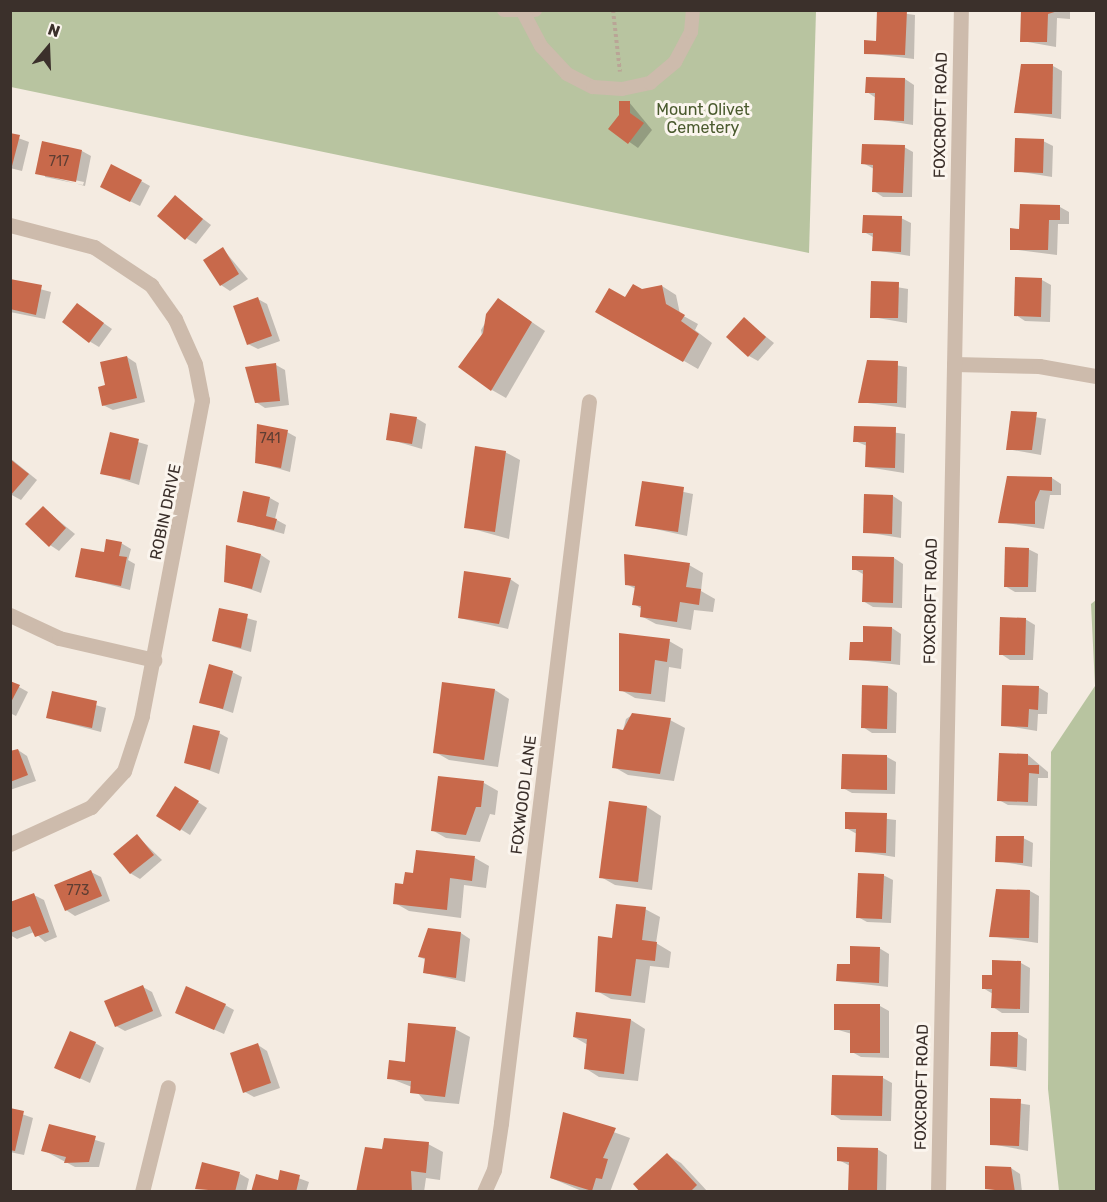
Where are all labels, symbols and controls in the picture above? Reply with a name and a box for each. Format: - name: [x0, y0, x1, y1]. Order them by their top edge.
- north arrow: [18, 18, 78, 78]
- text: N: [45, 20, 63, 41]
- street label: FOXCROFT ROAD: [930, 51, 952, 179]
- park label: Mount Olivet Cemetery: [656, 100, 750, 138]
- house number: 717: [49, 154, 69, 170]
- house number: 741: [259, 431, 281, 447]
- street label: ROBIN DRIVE: [146, 462, 186, 562]
- street label: FOXCROFT ROAD: [920, 537, 942, 665]
- street label: FOXWOOD LANE: [507, 734, 541, 856]
- house number: 773: [67, 883, 89, 899]
- street label: FOXCROFT ROAD: [911, 1023, 933, 1151]

